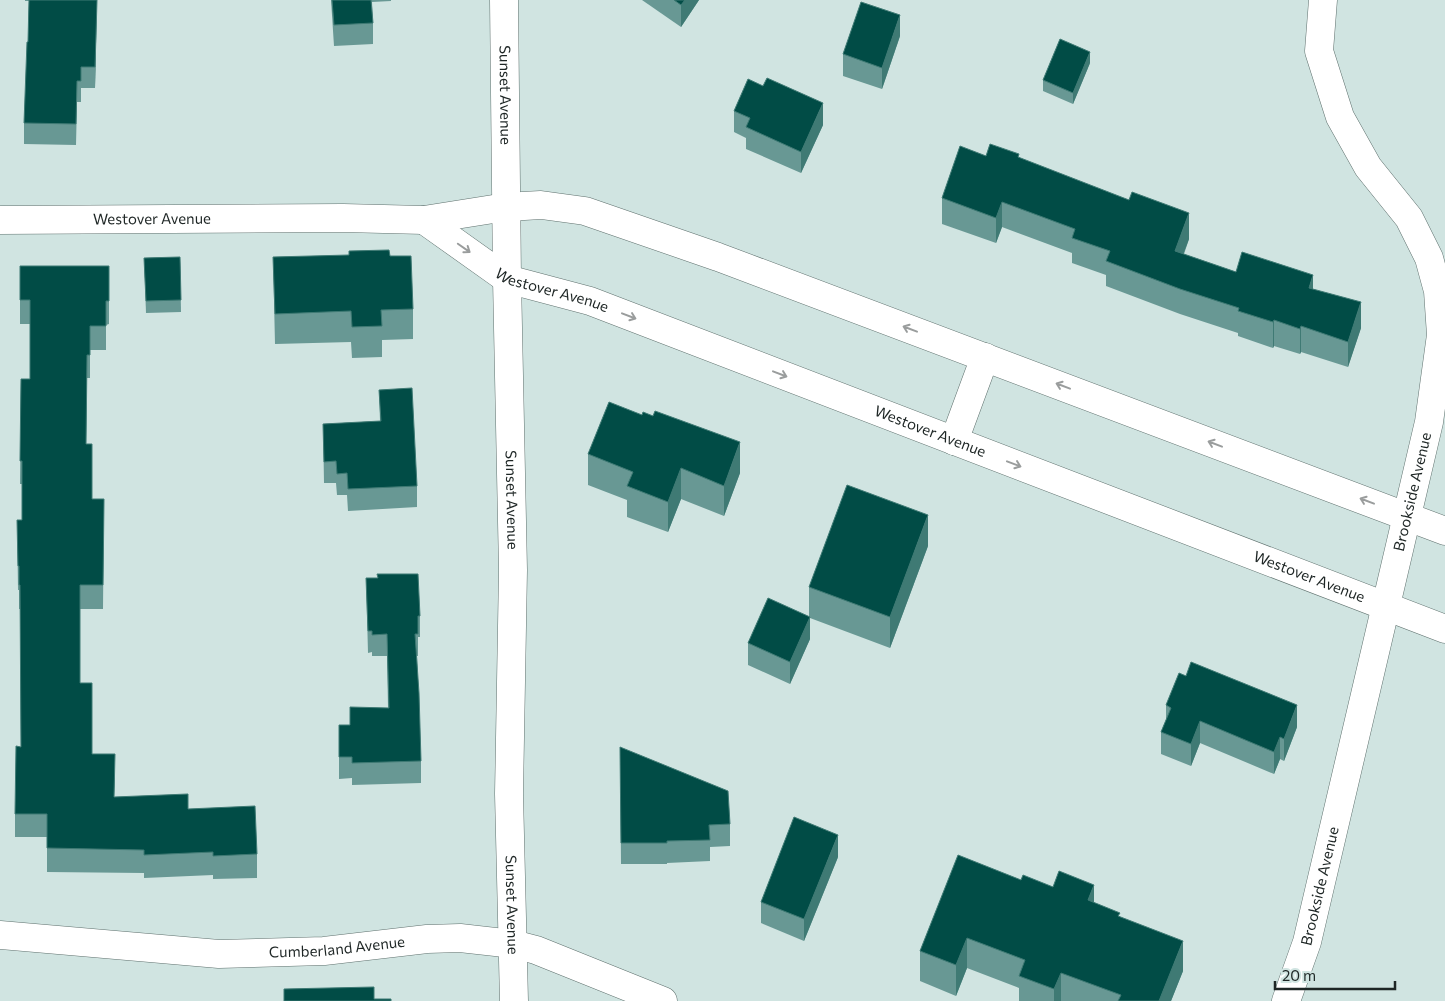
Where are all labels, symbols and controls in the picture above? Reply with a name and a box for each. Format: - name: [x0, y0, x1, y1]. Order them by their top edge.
- street label: Sunset Avenue: [496, 45, 516, 145]
- street label: Westover Avenue: [93, 209, 211, 227]
- one-way arrow: [457, 243, 471, 253]
- street label: Westover Avenue: [492, 263, 612, 315]
- one-way arrow: [620, 312, 636, 321]
- one-way arrow: [903, 324, 919, 333]
- one-way arrow: [772, 370, 787, 379]
- one-way arrow: [1055, 381, 1071, 390]
- street label: Westover Avenue: [872, 401, 989, 460]
- street label: Brookside Avenue: [1389, 430, 1434, 553]
- one-way arrow: [1207, 438, 1222, 447]
- street label: Sunset Avenue: [503, 450, 523, 550]
- one-way arrow: [1006, 459, 1021, 469]
- one-way arrow: [1360, 496, 1375, 505]
- street label: Westover Avenue: [1251, 546, 1368, 606]
- street label: Brookside Avenue: [1296, 825, 1342, 947]
- street label: Sunset Avenue: [502, 855, 523, 955]
- street label: Cumberland Avenue: [269, 932, 406, 961]
- scale bar: [1275, 958, 1395, 990]
- text: 20 m: [1282, 966, 1316, 984]

